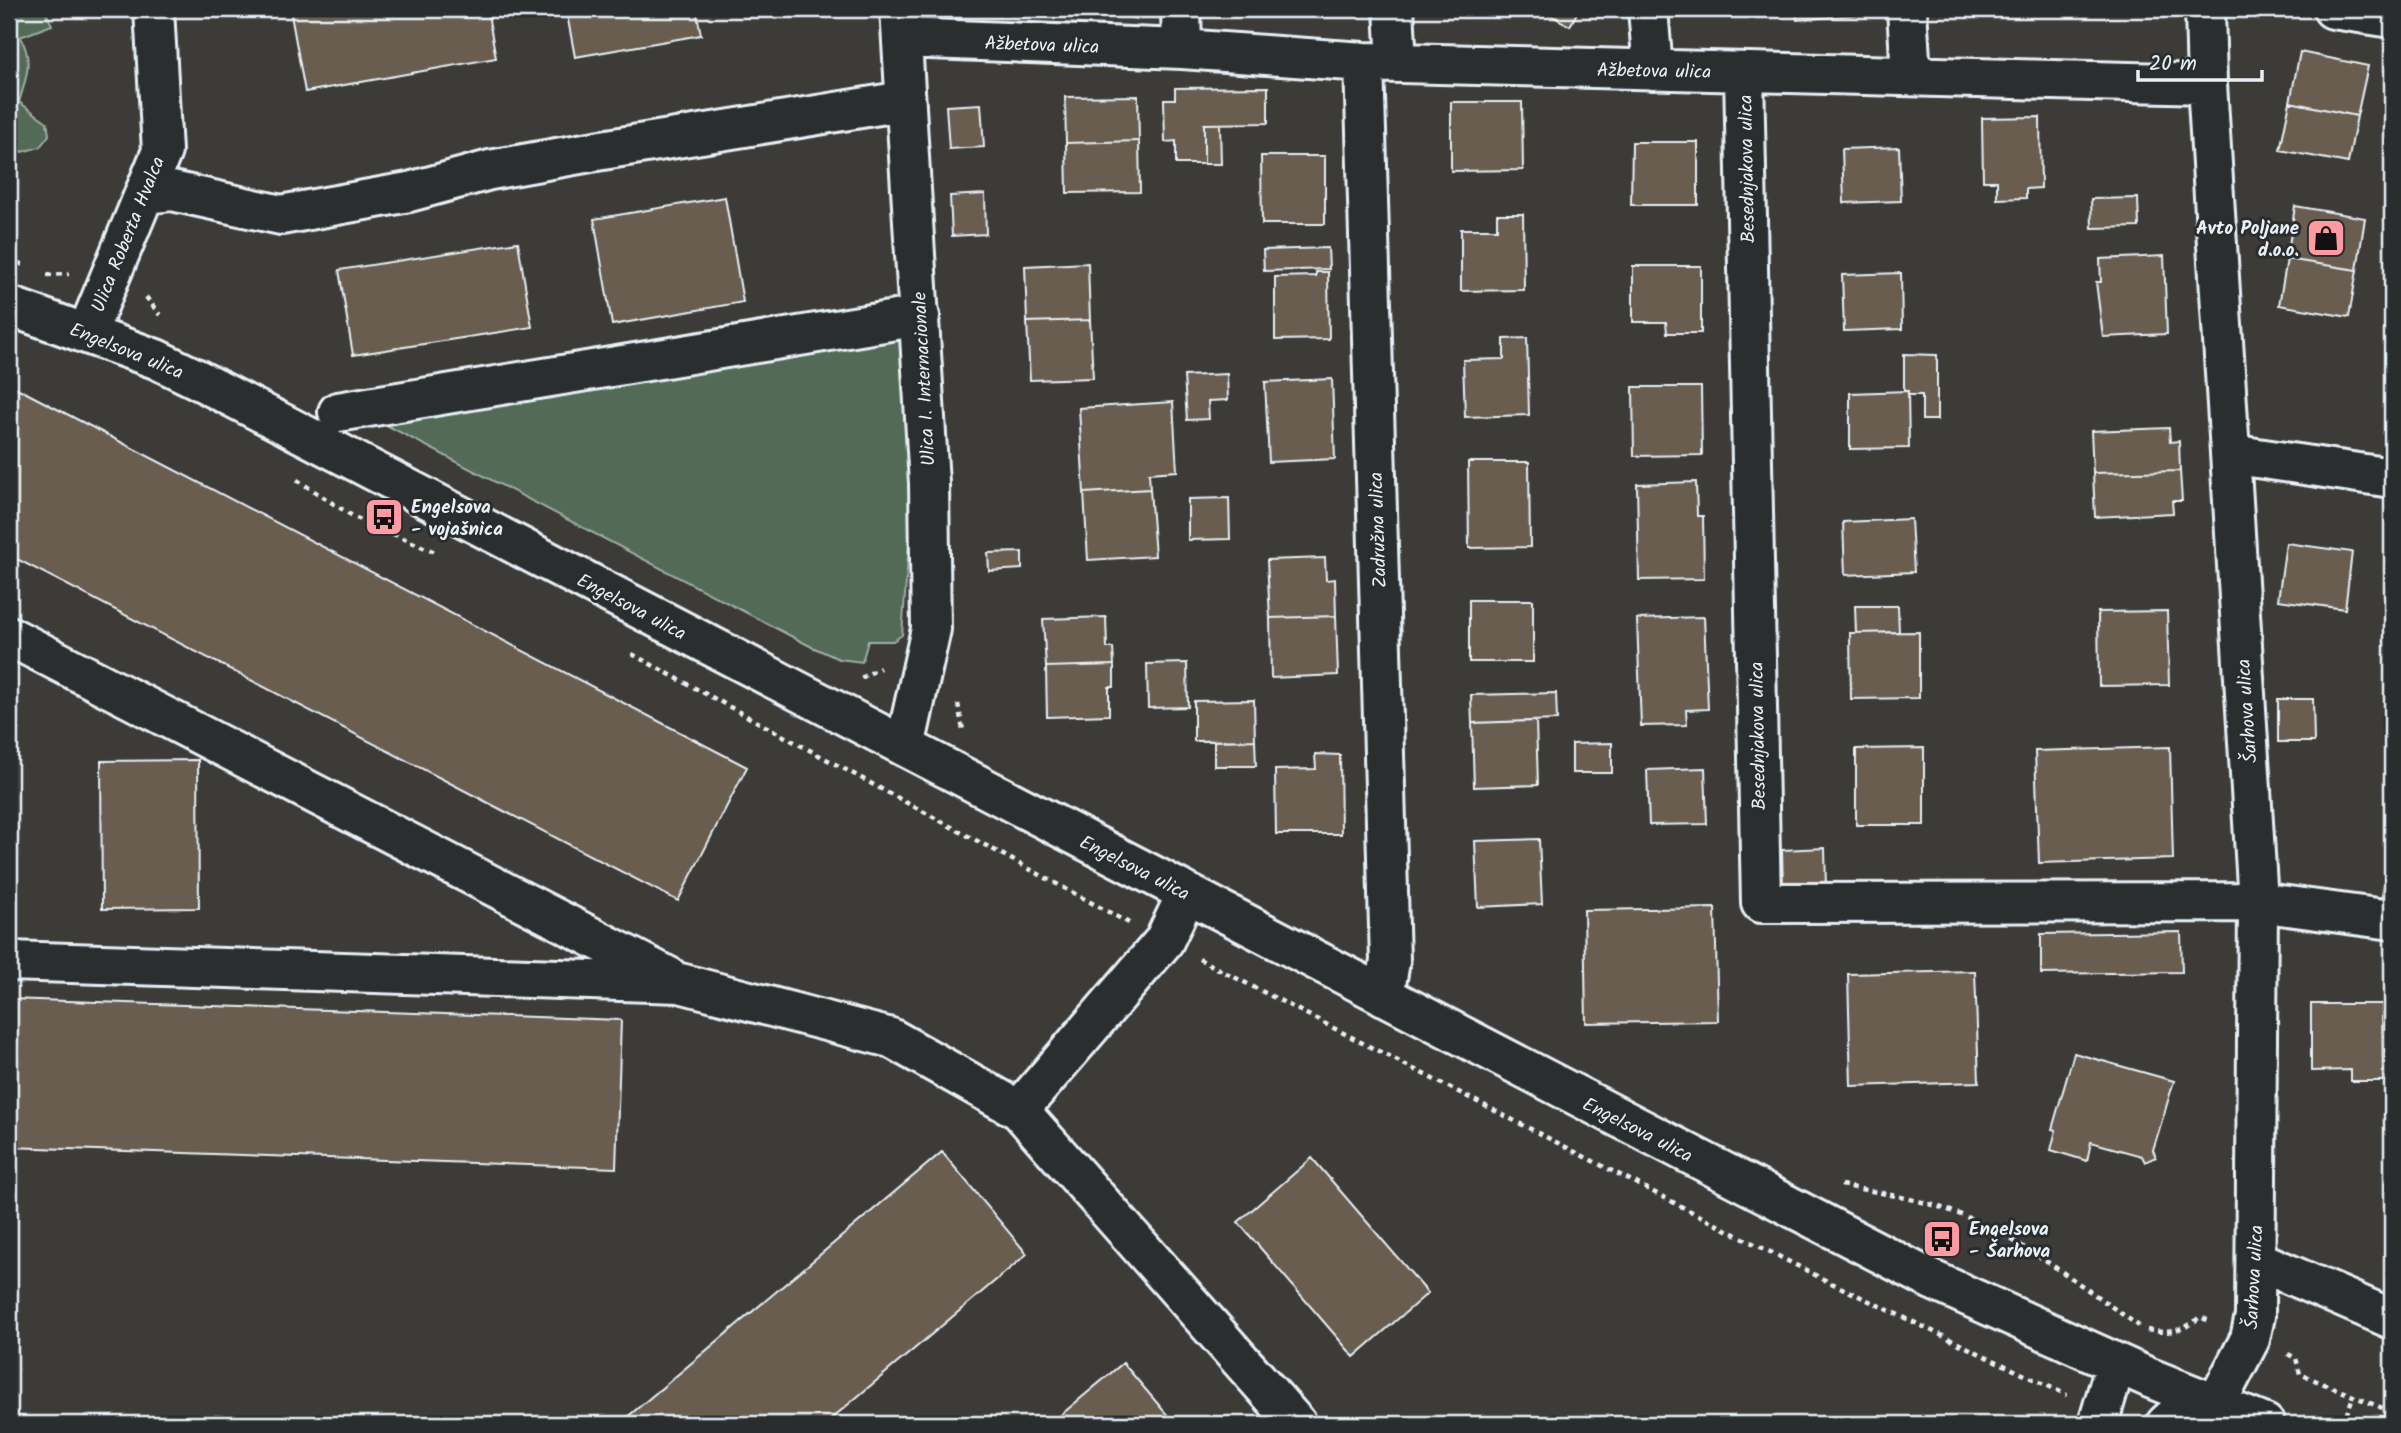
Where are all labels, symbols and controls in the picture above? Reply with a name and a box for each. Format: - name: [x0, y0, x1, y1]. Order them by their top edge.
- street label: Ažbetova ulica: [984, 29, 1100, 63]
- scale bar: [2138, 38, 2263, 82]
- text: 20 m: [2149, 48, 2197, 81]
- street label: Ažbetova ulica: [1596, 56, 1711, 88]
- street label: Besednjakova ulica: [1732, 95, 1764, 243]
- street label: Ulica Roberta Hvalca: [84, 152, 174, 317]
- place label: Avto Poljane d.o.o.: [2196, 214, 2299, 266]
- shop icon: Avto Poljane d.o.o.: [2305, 217, 2347, 259]
- street label: Ulica I. Internacionale: [905, 290, 945, 467]
- street label: Engelsova ulica: [65, 315, 188, 388]
- street label: Zadružna ulica: [1362, 471, 1396, 588]
- place label: Engelsova - vojašnica: [411, 493, 503, 545]
- bus stop icon: Engelsova - vojašnica: [363, 496, 405, 538]
- street label: Engelsova ulica: [571, 566, 691, 649]
- street label: Šarhova ulica: [2229, 658, 2267, 764]
- street label: Besednjakova ulica: [1743, 662, 1775, 810]
- street label: Engelsova ulica: [1074, 828, 1195, 909]
- street label: Engelsova ulica: [1577, 1090, 1698, 1171]
- place label: Engelsova - Šarhova: [1969, 1215, 2051, 1267]
- bus stop icon: Engelsova - Šarhova: [1921, 1218, 1963, 1260]
- street label: Šarhova ulica: [2237, 1224, 2273, 1330]

